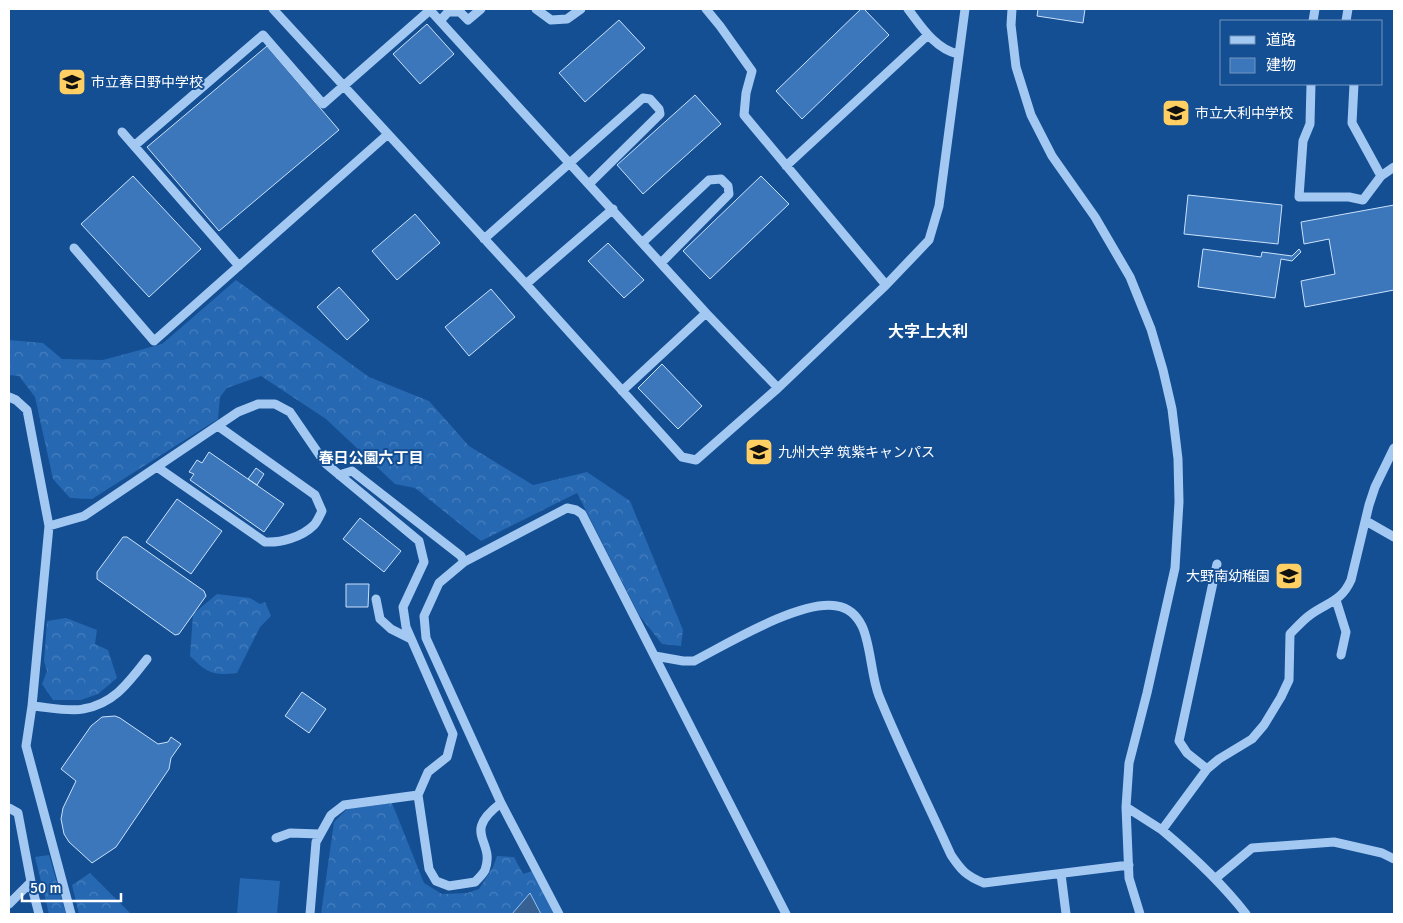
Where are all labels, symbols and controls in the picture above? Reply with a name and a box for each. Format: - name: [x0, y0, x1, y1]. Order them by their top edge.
- legend: [1220, 20, 1383, 85]
- text: 道路: [1266, 31, 1296, 49]
- text: 建物: [1266, 56, 1296, 74]
- school or university icon: 市立春日野中学校: [57, 67, 87, 97]
- place label: 市立春日野中学校: [91, 74, 203, 91]
- school or university icon: 市立大利中学校: [1161, 98, 1191, 128]
- place label: 市立大利中学校: [1195, 105, 1293, 122]
- district label: 大字上大利: [888, 322, 968, 342]
- school or university icon: 九州大学 筑紫キャンパス: [744, 437, 774, 467]
- place label: 九州大学 筑紫キャンパス: [778, 444, 935, 461]
- district label: 春日公園六丁目: [318, 449, 424, 467]
- school or university icon: 大野南幼稚園: [1274, 561, 1304, 591]
- place label: 大野南幼稚園: [1186, 568, 1270, 585]
- scale bar: [22, 870, 121, 902]
- text: 50 m: [30, 879, 61, 897]

